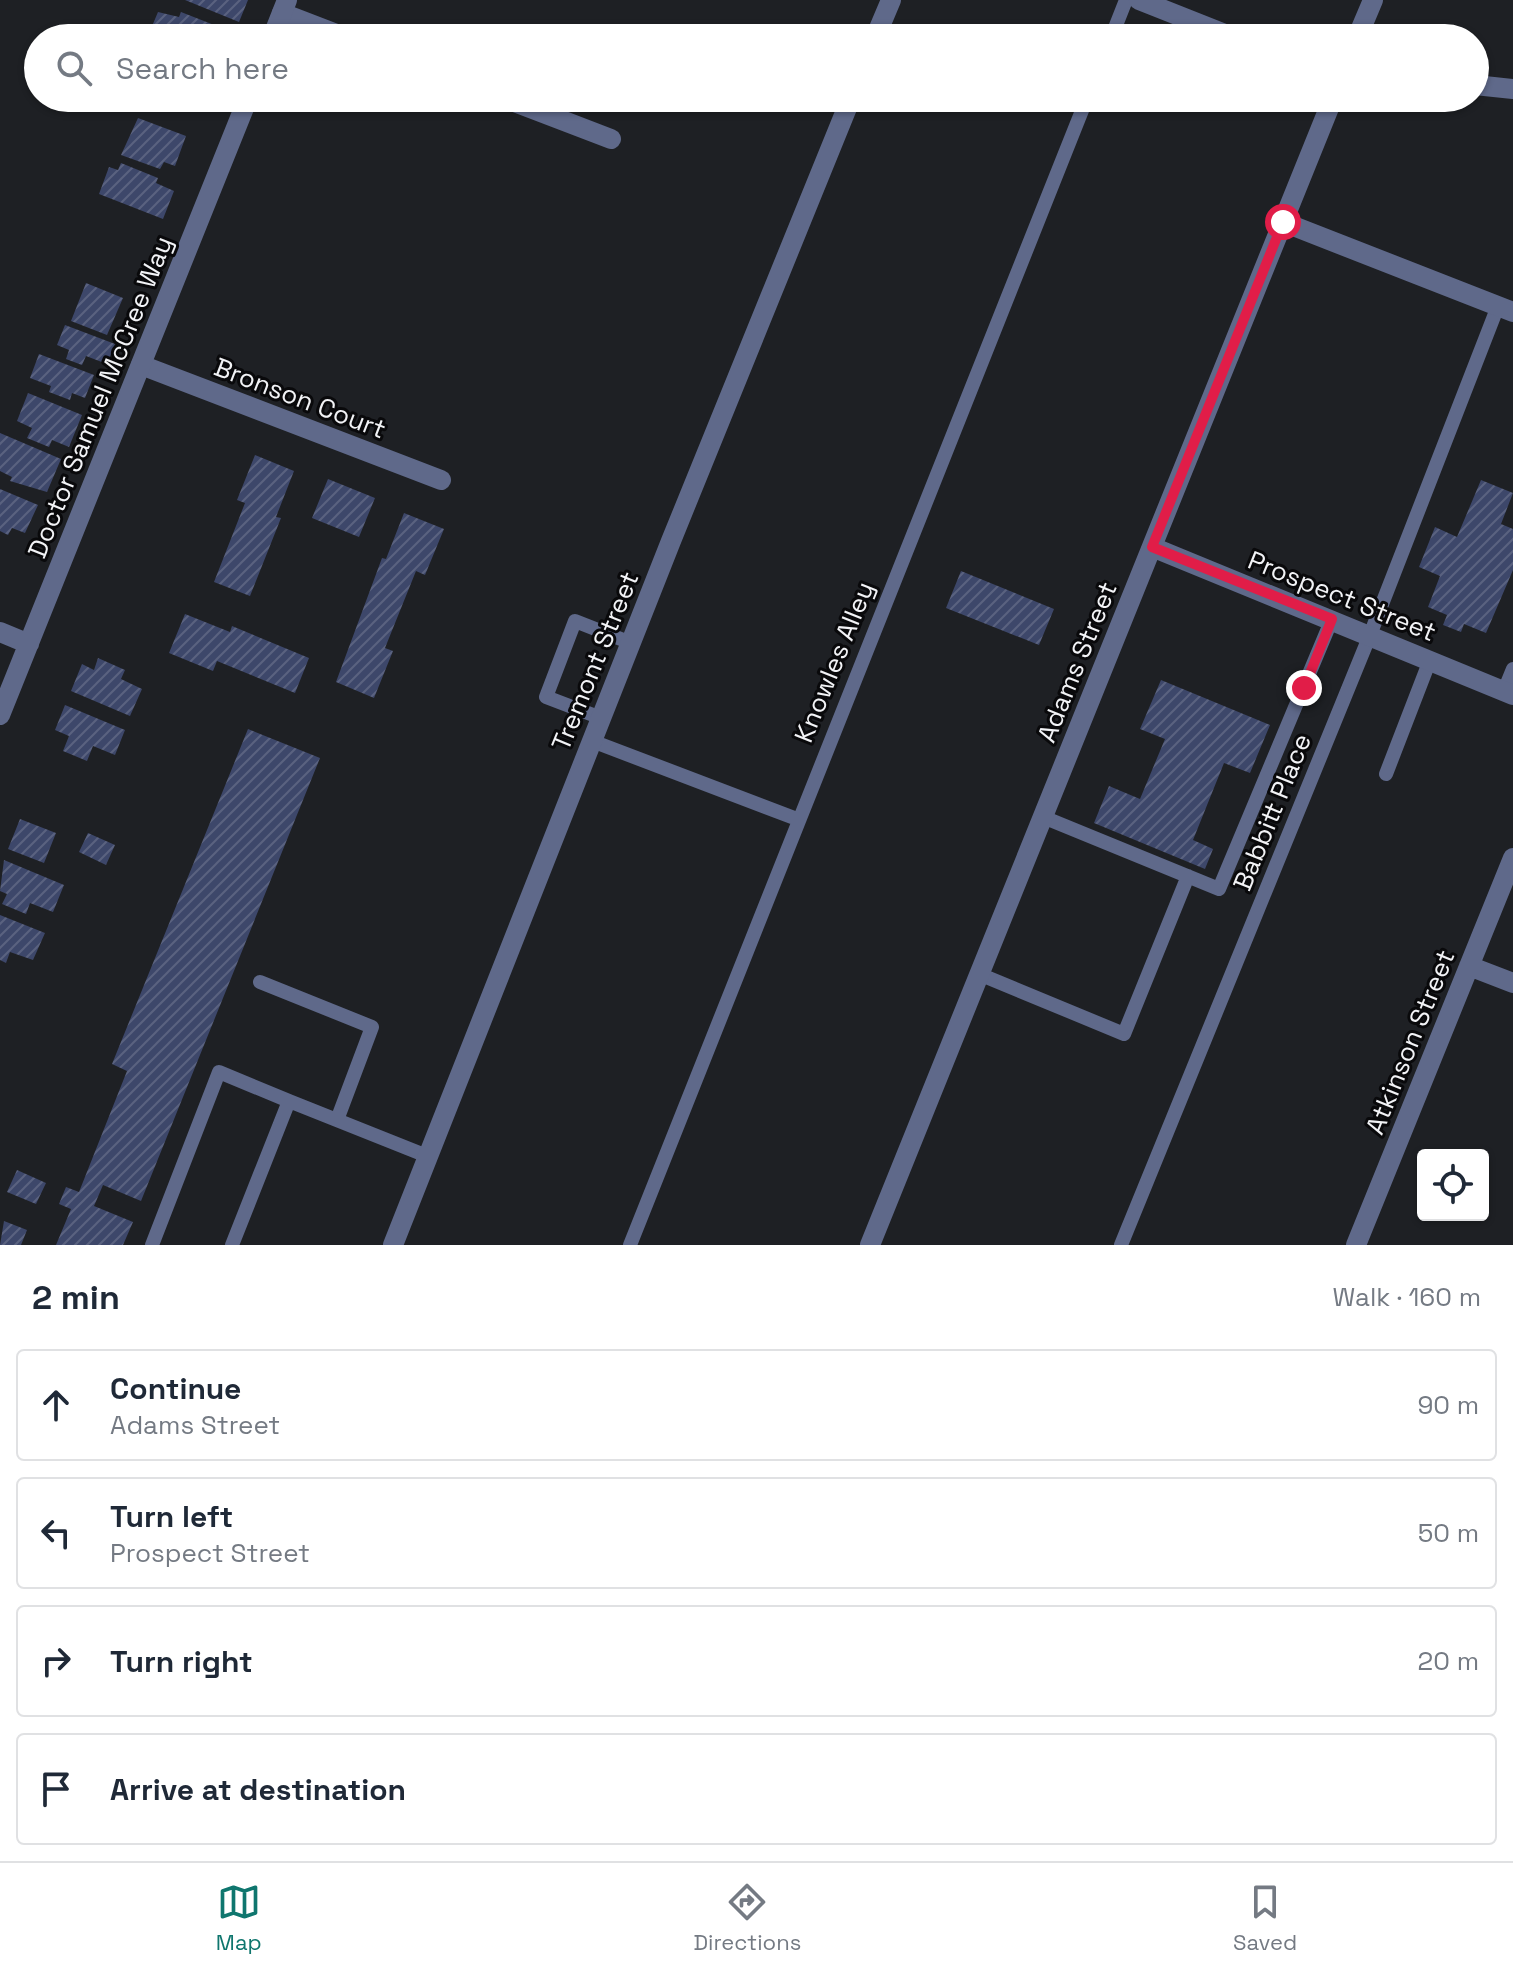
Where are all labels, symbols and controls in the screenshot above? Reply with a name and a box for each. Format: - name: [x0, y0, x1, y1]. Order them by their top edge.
- search box: [24, 24, 1489, 112]
- icon: search: [52, 46, 96, 90]
- text: Search here: [116, 49, 289, 88]
- route start: [1265, 204, 1301, 240]
- street label: Doctor Samuel McCree Way: [20, 231, 180, 563]
- street label: Bronson Court: [209, 350, 391, 446]
- street label: Prospect Street: [1243, 543, 1441, 649]
- street label: Tremont Street: [544, 566, 646, 756]
- street label: Knowles Alley: [786, 577, 882, 747]
- street label: Adams Street: [1029, 577, 1125, 747]
- route end: [1286, 670, 1322, 706]
- street label: Babbitt Place: [1225, 728, 1319, 896]
- street label: Atkinson Street: [1358, 945, 1462, 1139]
- map controls: [1417, 1149, 1489, 1221]
- button: locate: [1417, 1149, 1489, 1221]
- text: 2 min: [32, 1276, 120, 1319]
- text: Walk · 160 m: [1332, 1280, 1481, 1314]
- text: Continue: [110, 1369, 241, 1408]
- icon: ahead: [34, 1383, 78, 1427]
- text: 90 m: [1417, 1388, 1479, 1422]
- text: Adams Street: [110, 1408, 280, 1442]
- text: Turn left: [110, 1497, 233, 1536]
- icon: left: [34, 1511, 78, 1555]
- text: 50 m: [1418, 1516, 1479, 1550]
- text: Prospect Street: [110, 1536, 310, 1570]
- icon: right: [34, 1639, 78, 1683]
- text: Turn right: [110, 1642, 253, 1681]
- text: 20 m: [1418, 1644, 1479, 1678]
- icon: arrive: [34, 1767, 78, 1811]
- text: Arrive at destination: [110, 1770, 406, 1809]
- tab: Map: [216, 1880, 262, 1956]
- tab: Directions: [693, 1880, 801, 1956]
- tab: Saved: [1233, 1880, 1297, 1956]

